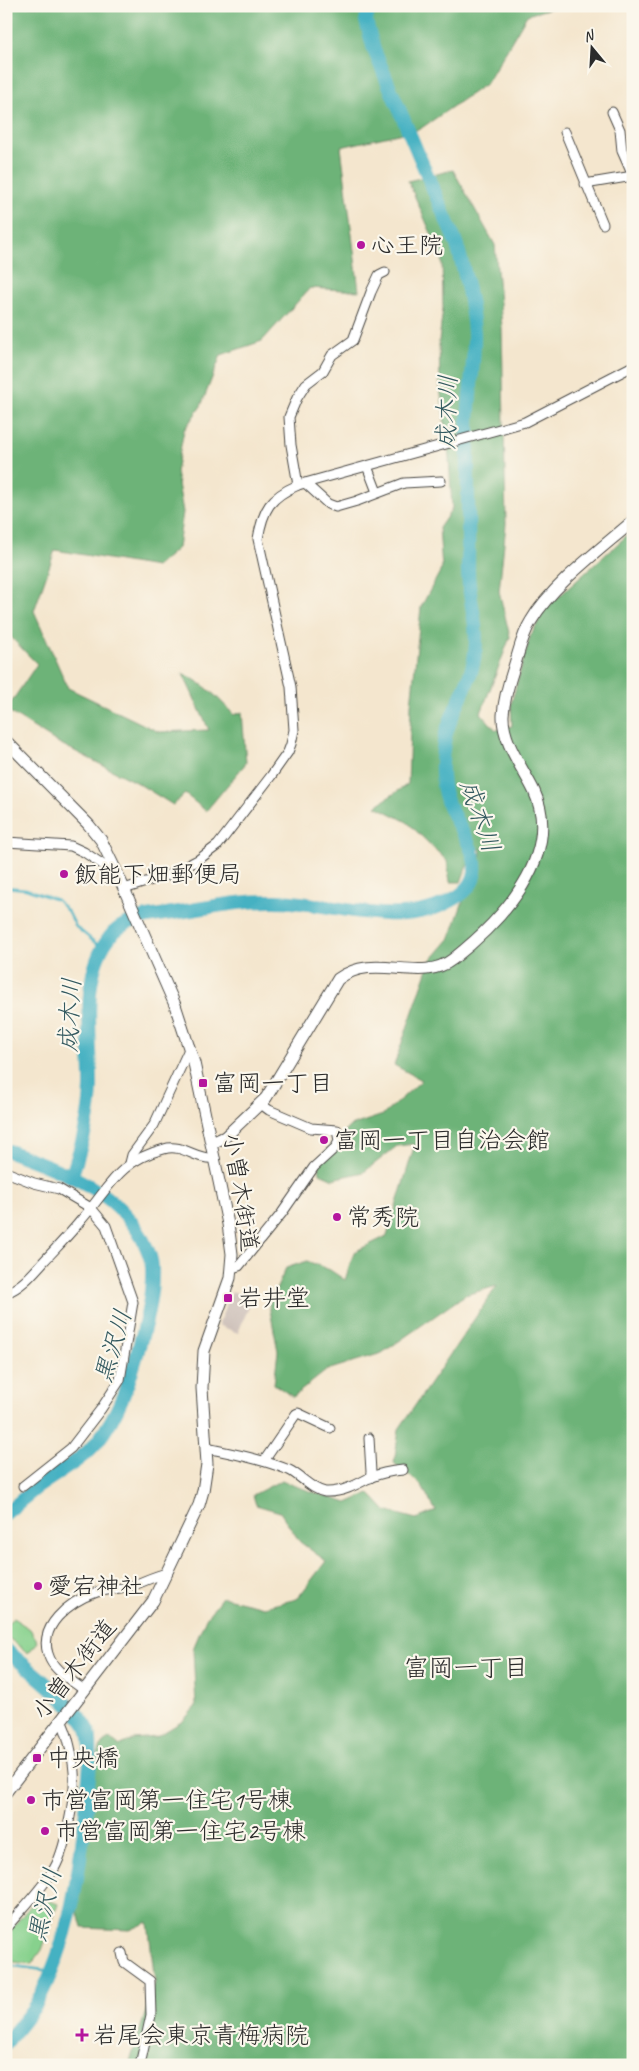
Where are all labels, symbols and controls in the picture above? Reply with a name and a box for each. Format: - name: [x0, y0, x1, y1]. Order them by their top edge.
- north arrow: [566, 22, 616, 72]
- text: N: [581, 26, 597, 46]
- place label: 心王院: [371, 230, 443, 260]
- marker: 心王院: [355, 239, 367, 251]
- water label: 成木川: [430, 374, 464, 450]
- water label: 成木川: [453, 775, 507, 857]
- place label: 飯能下畑郵便局: [74, 859, 242, 889]
- marker: 飯能下畑郵便局: [58, 868, 70, 880]
- water label: 成木川: [52, 977, 88, 1053]
- place label: 富岡一丁目: [213, 1068, 333, 1098]
- marker: 富岡一丁目: [197, 1077, 209, 1089]
- place label: 富岡一丁目自治会館: [334, 1125, 550, 1155]
- street label: 小曽木街道: [217, 1130, 265, 1254]
- marker: 富岡一丁目自治会館: [318, 1134, 330, 1146]
- place label: 常秀院: [347, 1202, 419, 1232]
- marker: 常秀院: [331, 1211, 343, 1223]
- place label: 岩井堂: [238, 1283, 310, 1313]
- marker: 岩井堂: [222, 1292, 234, 1304]
- water label: 黒沢川: [87, 1305, 139, 1387]
- place label: 愛宕神社: [48, 1571, 144, 1601]
- marker: 愛宕神社: [32, 1580, 44, 1592]
- street label: 小曽木街道: [25, 1612, 123, 1726]
- district label: 富岡一丁目: [403, 1652, 529, 1684]
- place label: 中央橋: [47, 1743, 119, 1773]
- marker: 中央橋: [31, 1752, 43, 1764]
- place label: 市営富岡第一住宅1号棟: [41, 1785, 292, 1815]
- marker: 市営富岡第一住宅1号棟: [25, 1794, 37, 1806]
- place label: 市営富岡第一住宅2号棟: [55, 1816, 306, 1846]
- marker: 市営富岡第一住宅2号棟: [39, 1825, 51, 1837]
- water label: 黒沢川: [21, 1865, 69, 1945]
- place label: 岩尾会東京青梅病院: [93, 2020, 309, 2050]
- marker: 岩尾会東京青梅病院: [75, 2028, 89, 2042]

